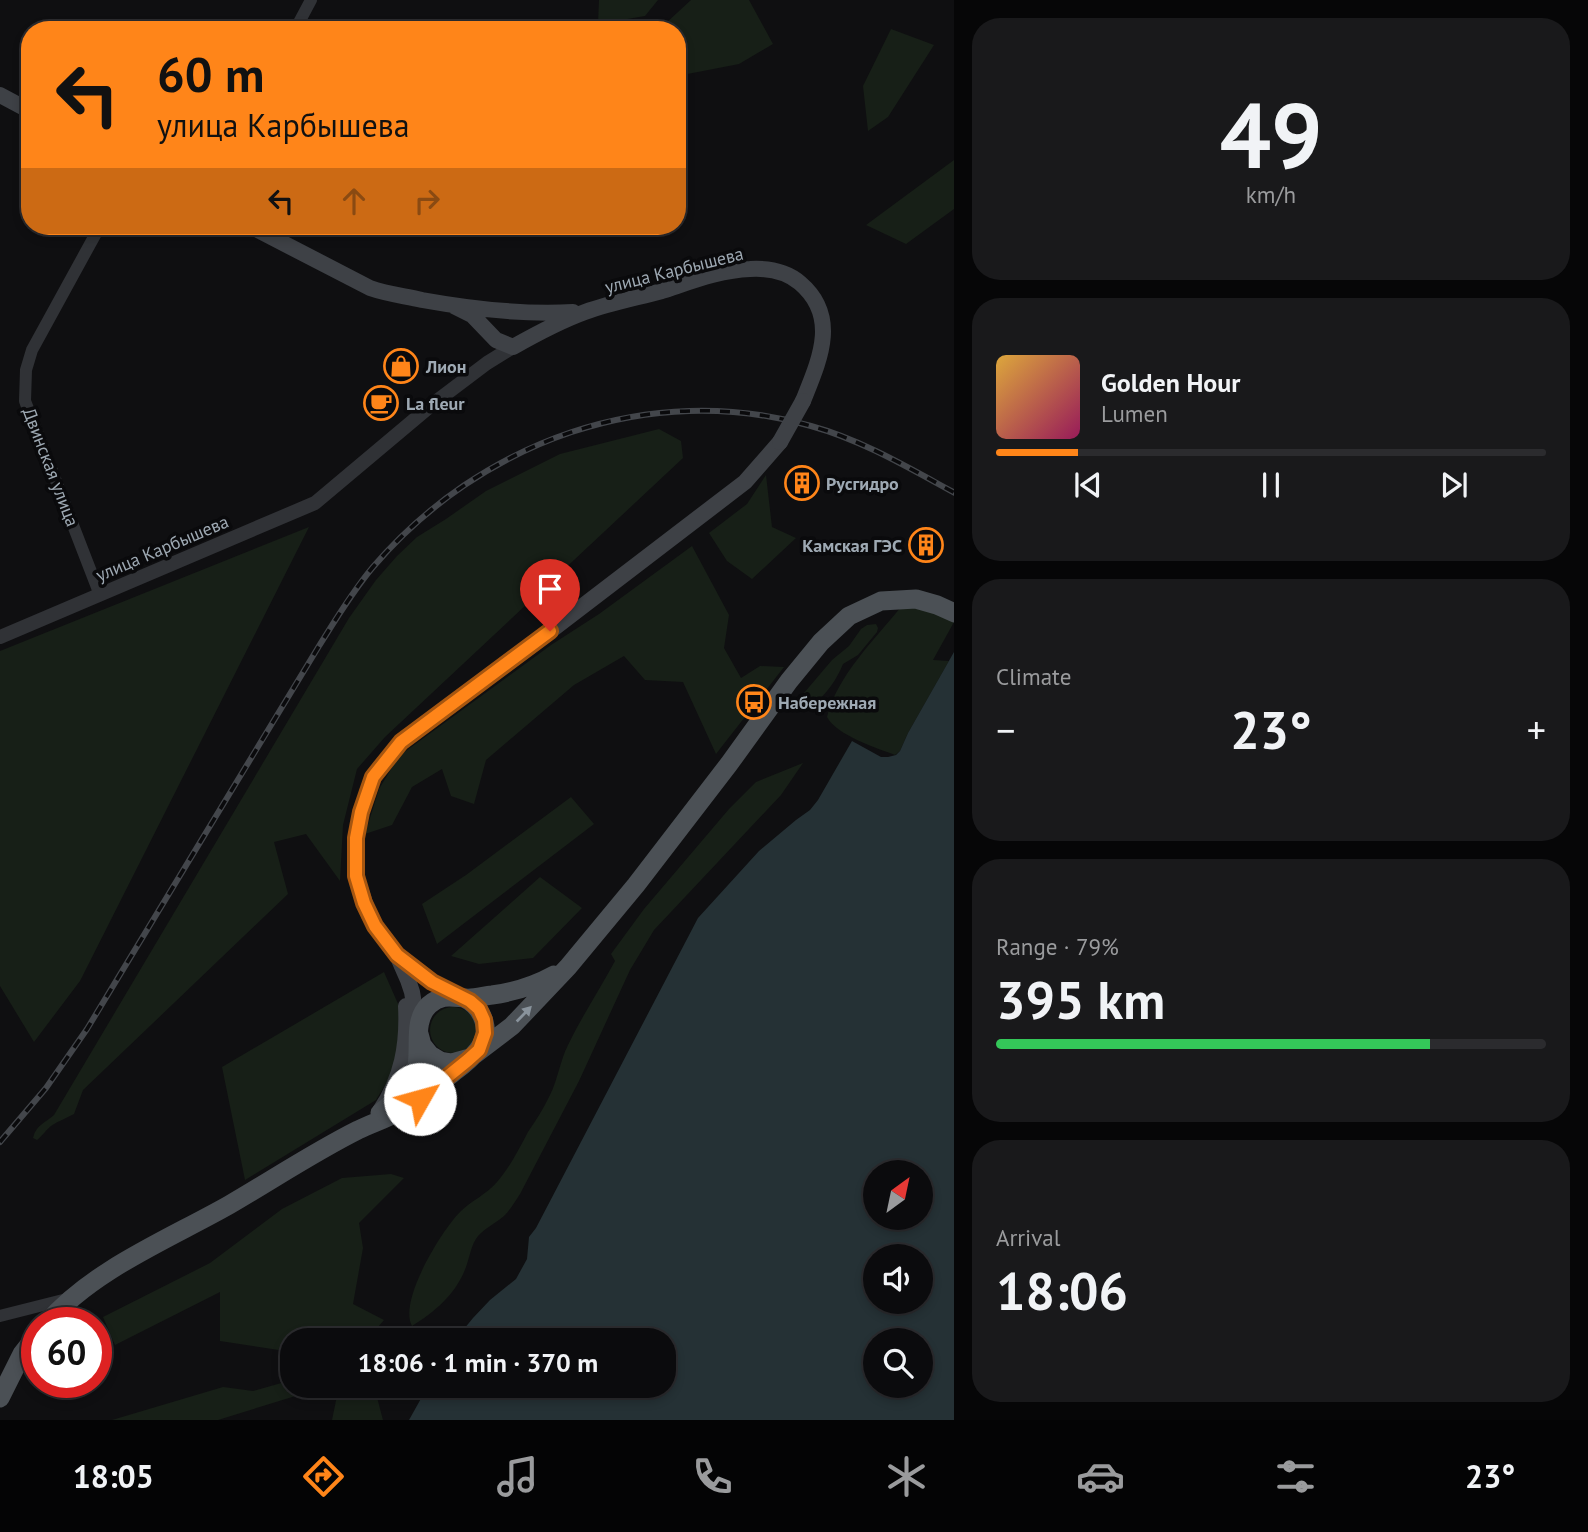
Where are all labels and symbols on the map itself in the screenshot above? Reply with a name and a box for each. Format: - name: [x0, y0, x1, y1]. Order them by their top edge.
- street label: улица Карбышева: [602, 242, 746, 298]
- shop icon: Лион: [382, 347, 420, 385]
- place label: Лион: [425, 355, 466, 378]
- cafe icon: La fleur: [362, 384, 400, 422]
- place label: La fleur: [406, 392, 465, 415]
- street label: Двинская улица: [18, 404, 84, 530]
- building icon: Русгидро: [783, 464, 821, 502]
- place label: Русгидро: [826, 472, 899, 495]
- street label: улица Карбышева: [92, 510, 232, 586]
- building icon: Камская ГЭС: [907, 526, 945, 564]
- place label: Камская ГЭС: [802, 534, 902, 557]
- pin: [520, 559, 580, 631]
- bus stop icon: Набережная: [735, 683, 773, 721]
- place label: Набережная: [778, 691, 876, 714]
- one-way arrow: [516, 1006, 532, 1023]
- position arrow: [383, 1062, 457, 1136]
- north arrow: [863, 1160, 933, 1230]
- speed limit sign: 60: [21, 1307, 112, 1398]

